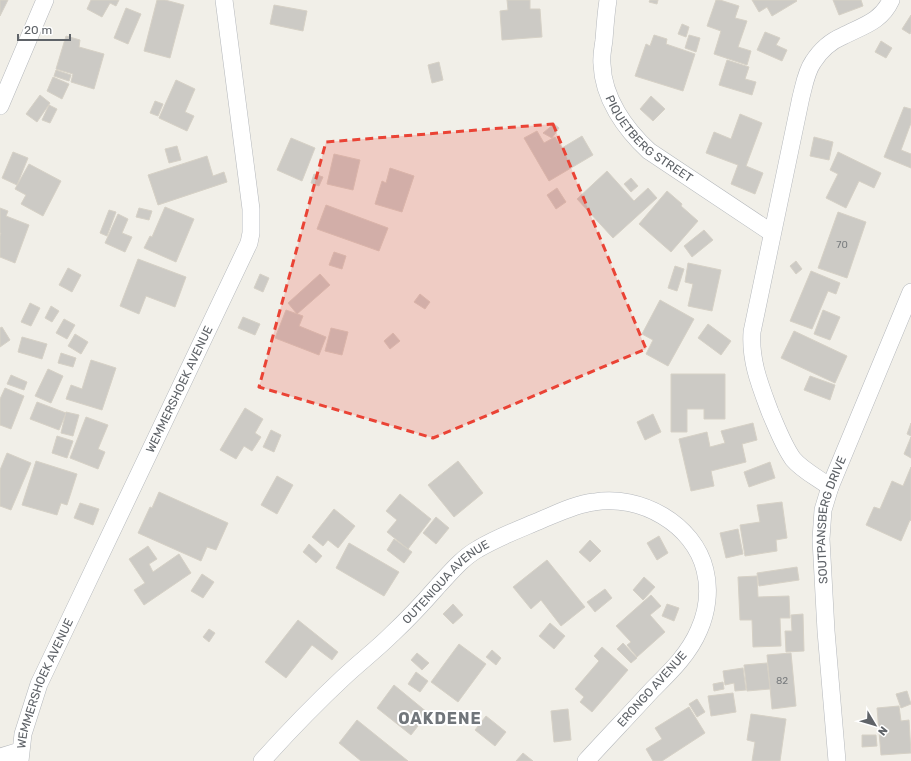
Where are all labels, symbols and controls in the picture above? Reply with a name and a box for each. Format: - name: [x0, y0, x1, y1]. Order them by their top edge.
- scale bar: [18, 16, 70, 42]
- text: 20 m: [24, 23, 52, 37]
- street label: PIQUETBERG STREET: [602, 93, 695, 185]
- house number: 70: [836, 239, 848, 251]
- street label: WEMMERSHOEK AVENUE: [143, 324, 215, 455]
- street label: SOUTPANSBERG DRIVE: [814, 454, 849, 584]
- street label: OUTENIQUA AVENUE: [399, 537, 492, 627]
- street label: WEMMERSHOEK AVENUE: [14, 616, 76, 749]
- street label: ERONGO AVENUE: [614, 648, 690, 730]
- house number: 82: [776, 675, 788, 687]
- north arrow: [855, 705, 895, 745]
- district label: OAKDENE: [398, 709, 482, 728]
- text: N: [875, 724, 890, 738]

